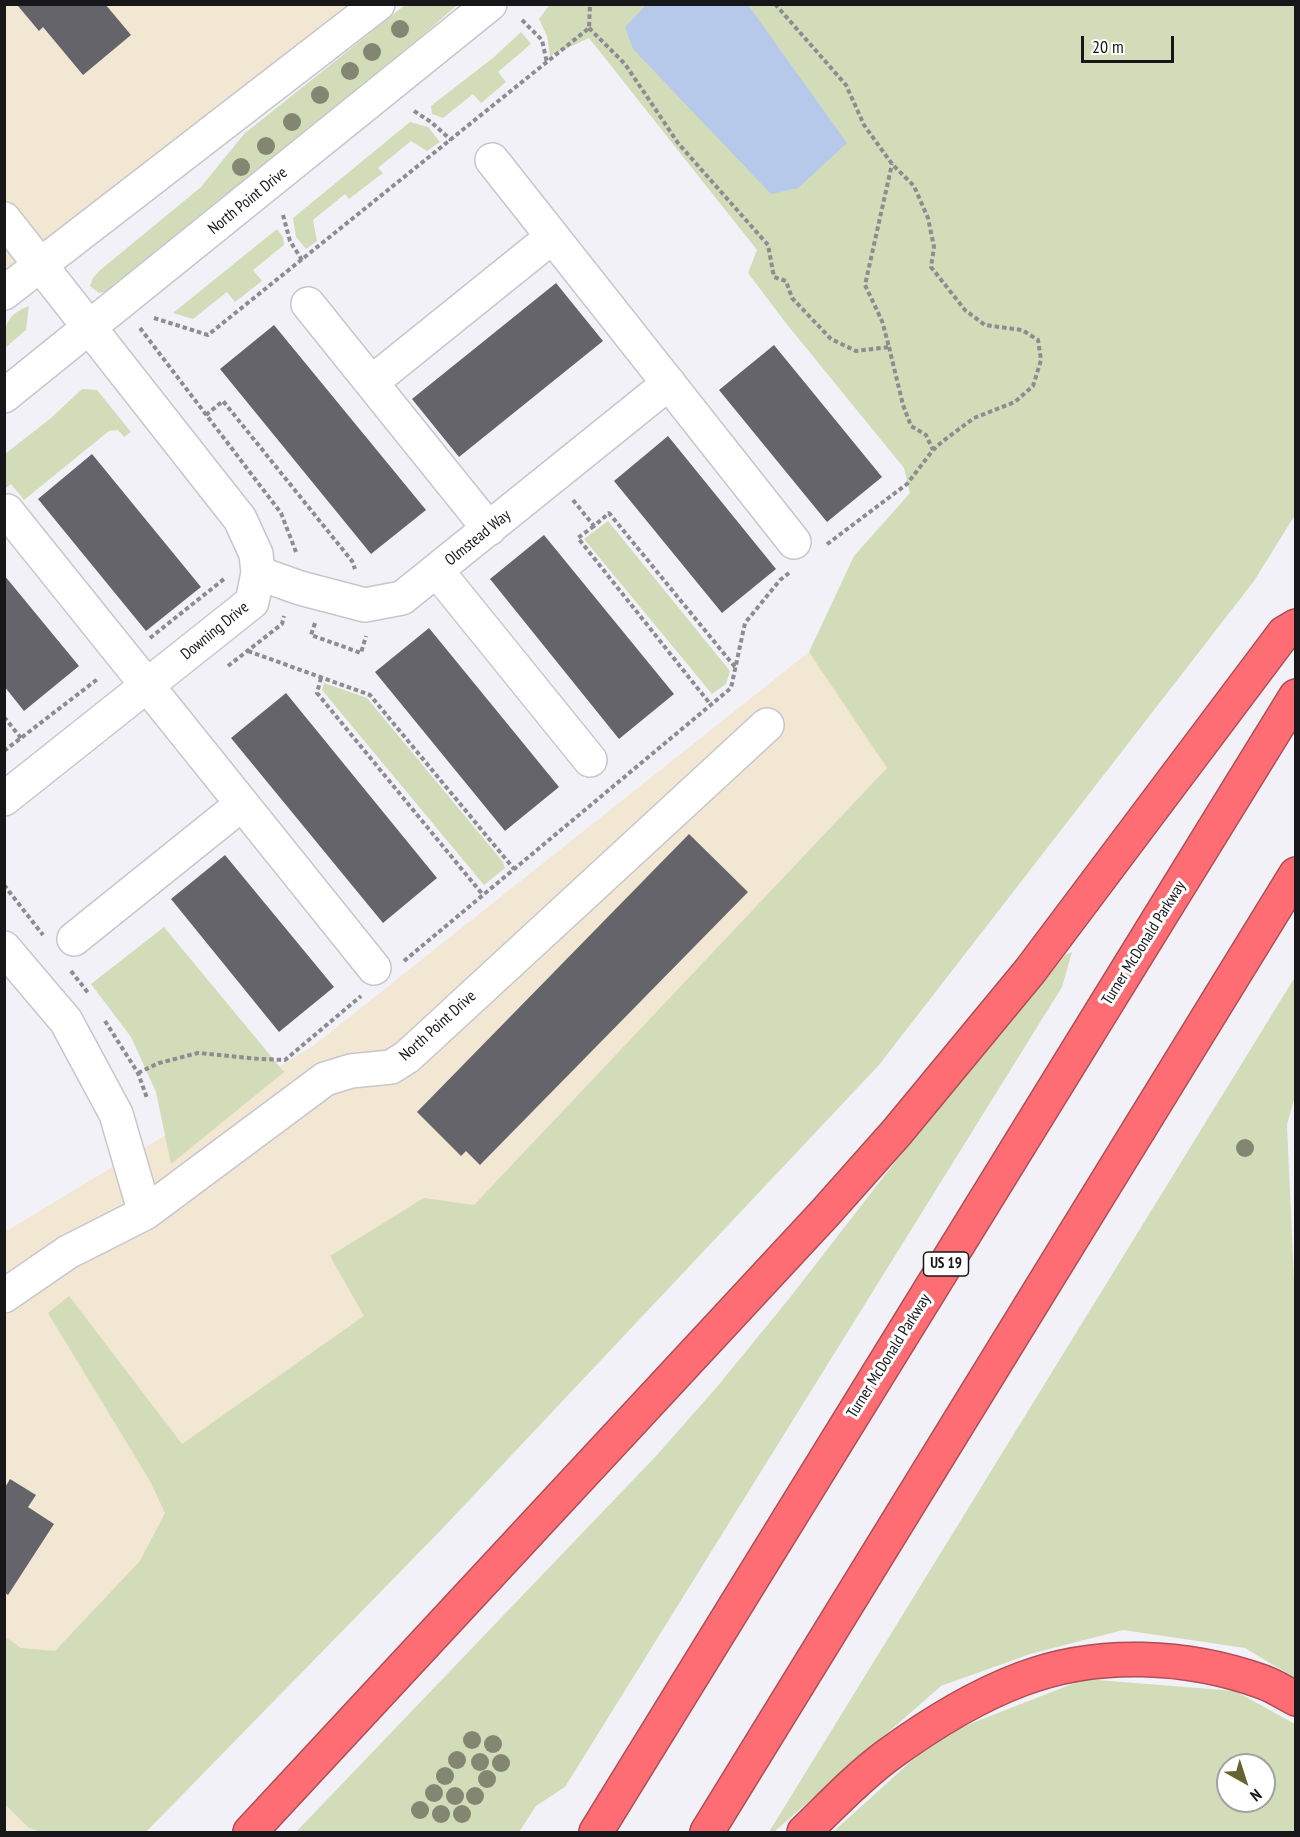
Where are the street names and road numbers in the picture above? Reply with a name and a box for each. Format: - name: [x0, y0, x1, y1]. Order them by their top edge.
- street label: North Point Drive: [205, 163, 291, 239]
- street label: Olmstead Way: [441, 506, 515, 570]
- street label: Downing Drive: [177, 598, 253, 664]
- street label: Turner McDonald Parkway: [1098, 877, 1190, 1009]
- street label: North Point Drive: [396, 987, 480, 1065]
- road number: US 19: [924, 1252, 968, 1276]
- street label: Turner McDonald Parkway: [843, 1290, 935, 1422]

